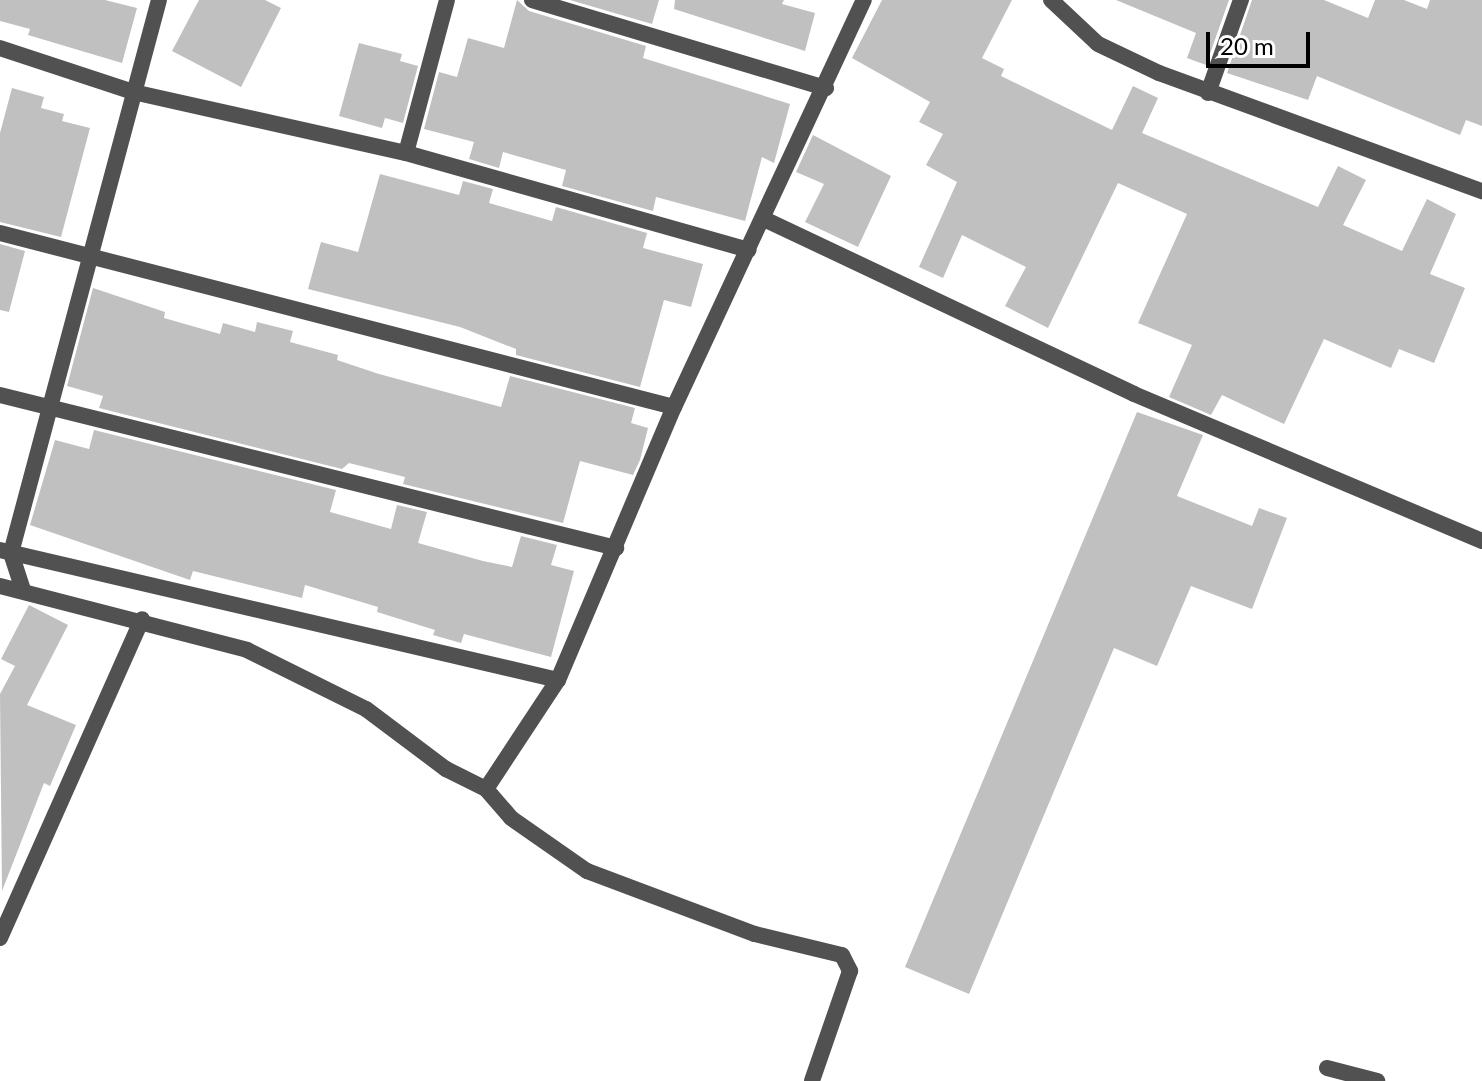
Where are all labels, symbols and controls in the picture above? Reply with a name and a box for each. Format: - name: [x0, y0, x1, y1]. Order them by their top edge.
- scale bar: [1210, 16, 1314, 66]
- text: 20 m: [1220, 31, 1274, 60]

